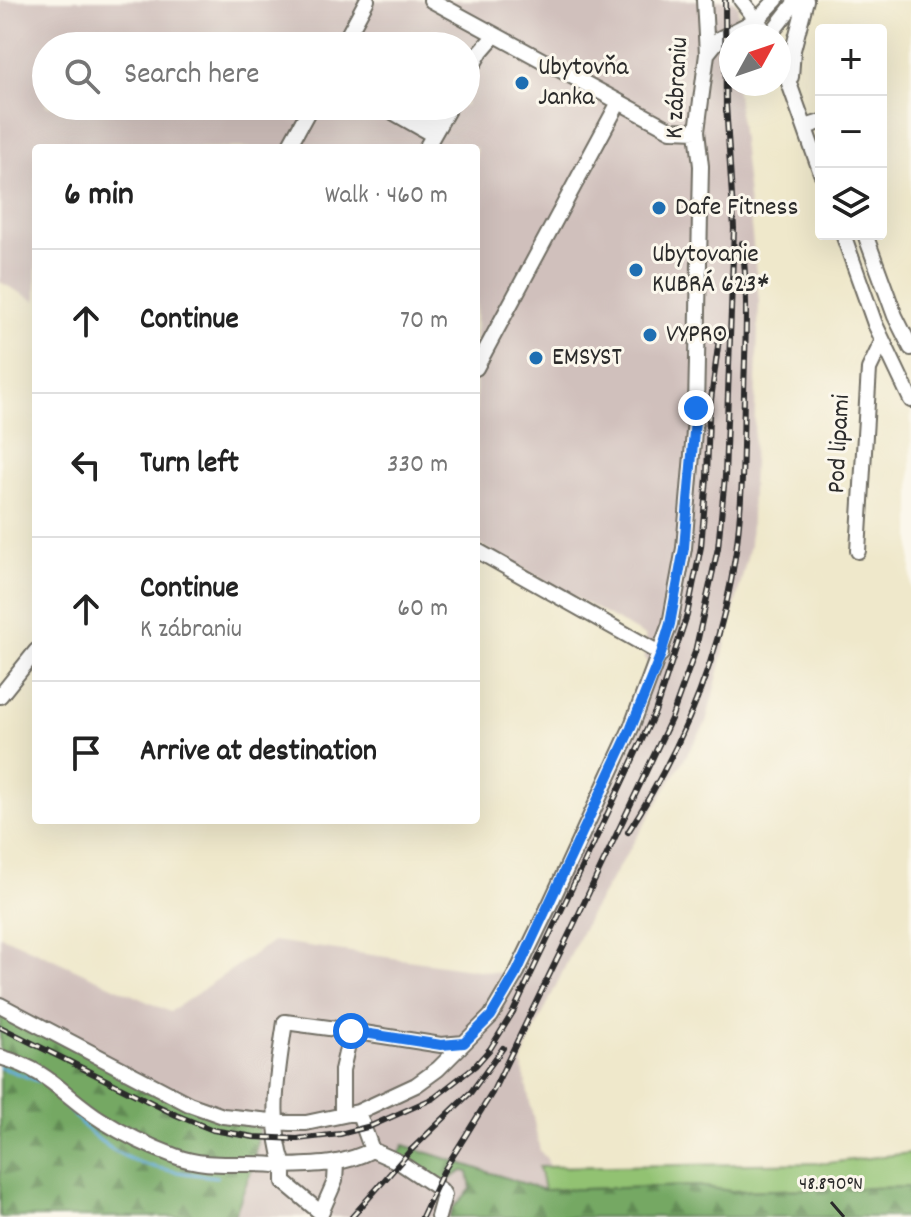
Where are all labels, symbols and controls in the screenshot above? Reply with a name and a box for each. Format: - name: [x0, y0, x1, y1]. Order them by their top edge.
- north arrow: [719, 24, 791, 96]
- map controls: [815, 24, 887, 240]
- button: +: [815, 24, 887, 96]
- search box: [32, 32, 480, 120]
- street label: K zábraniu: [657, 36, 699, 140]
- place label: Ubytovňa Janka: [538, 50, 629, 117]
- icon: search: [60, 54, 104, 98]
- text: Search here: [124, 55, 260, 98]
- marker: Ubytovňa Janka: [513, 74, 531, 92]
- button: −: [815, 96, 887, 168]
- button: layers: [815, 168, 887, 240]
- text: 6 min: [64, 172, 134, 221]
- text: Walk · 460 m: [325, 178, 448, 215]
- place label: Dafe Fitness: [675, 190, 798, 227]
- marker: Dafe Fitness: [650, 199, 668, 217]
- place label: Ubytovanie KUBRÁ 623*: [652, 237, 770, 304]
- marker: Ubytovanie KUBRÁ 623*: [627, 261, 645, 279]
- icon: ahead: [64, 299, 108, 343]
- text: Continue: [140, 300, 239, 343]
- text: 70 m: [400, 303, 448, 340]
- place label: VYPRO: [666, 317, 727, 354]
- marker: VYPRO: [641, 326, 659, 344]
- place label: EMSYST: [552, 340, 622, 377]
- marker: EMSYST: [527, 349, 545, 367]
- route end: [678, 390, 714, 426]
- street label: Pod lipami: [819, 393, 861, 495]
- icon: left: [64, 443, 108, 487]
- text: Turn left: [140, 444, 239, 487]
- text: 330 m: [387, 447, 448, 484]
- text: Continue: [140, 569, 239, 612]
- icon: ahead: [64, 587, 108, 631]
- text: 60 m: [397, 591, 448, 628]
- text: K zábraniu: [140, 612, 242, 649]
- icon: arrive: [64, 731, 108, 775]
- text: Arrive at destination: [140, 732, 377, 775]
- route start: [333, 1013, 369, 1049]
- text: 48.890°N: [799, 1171, 863, 1199]

